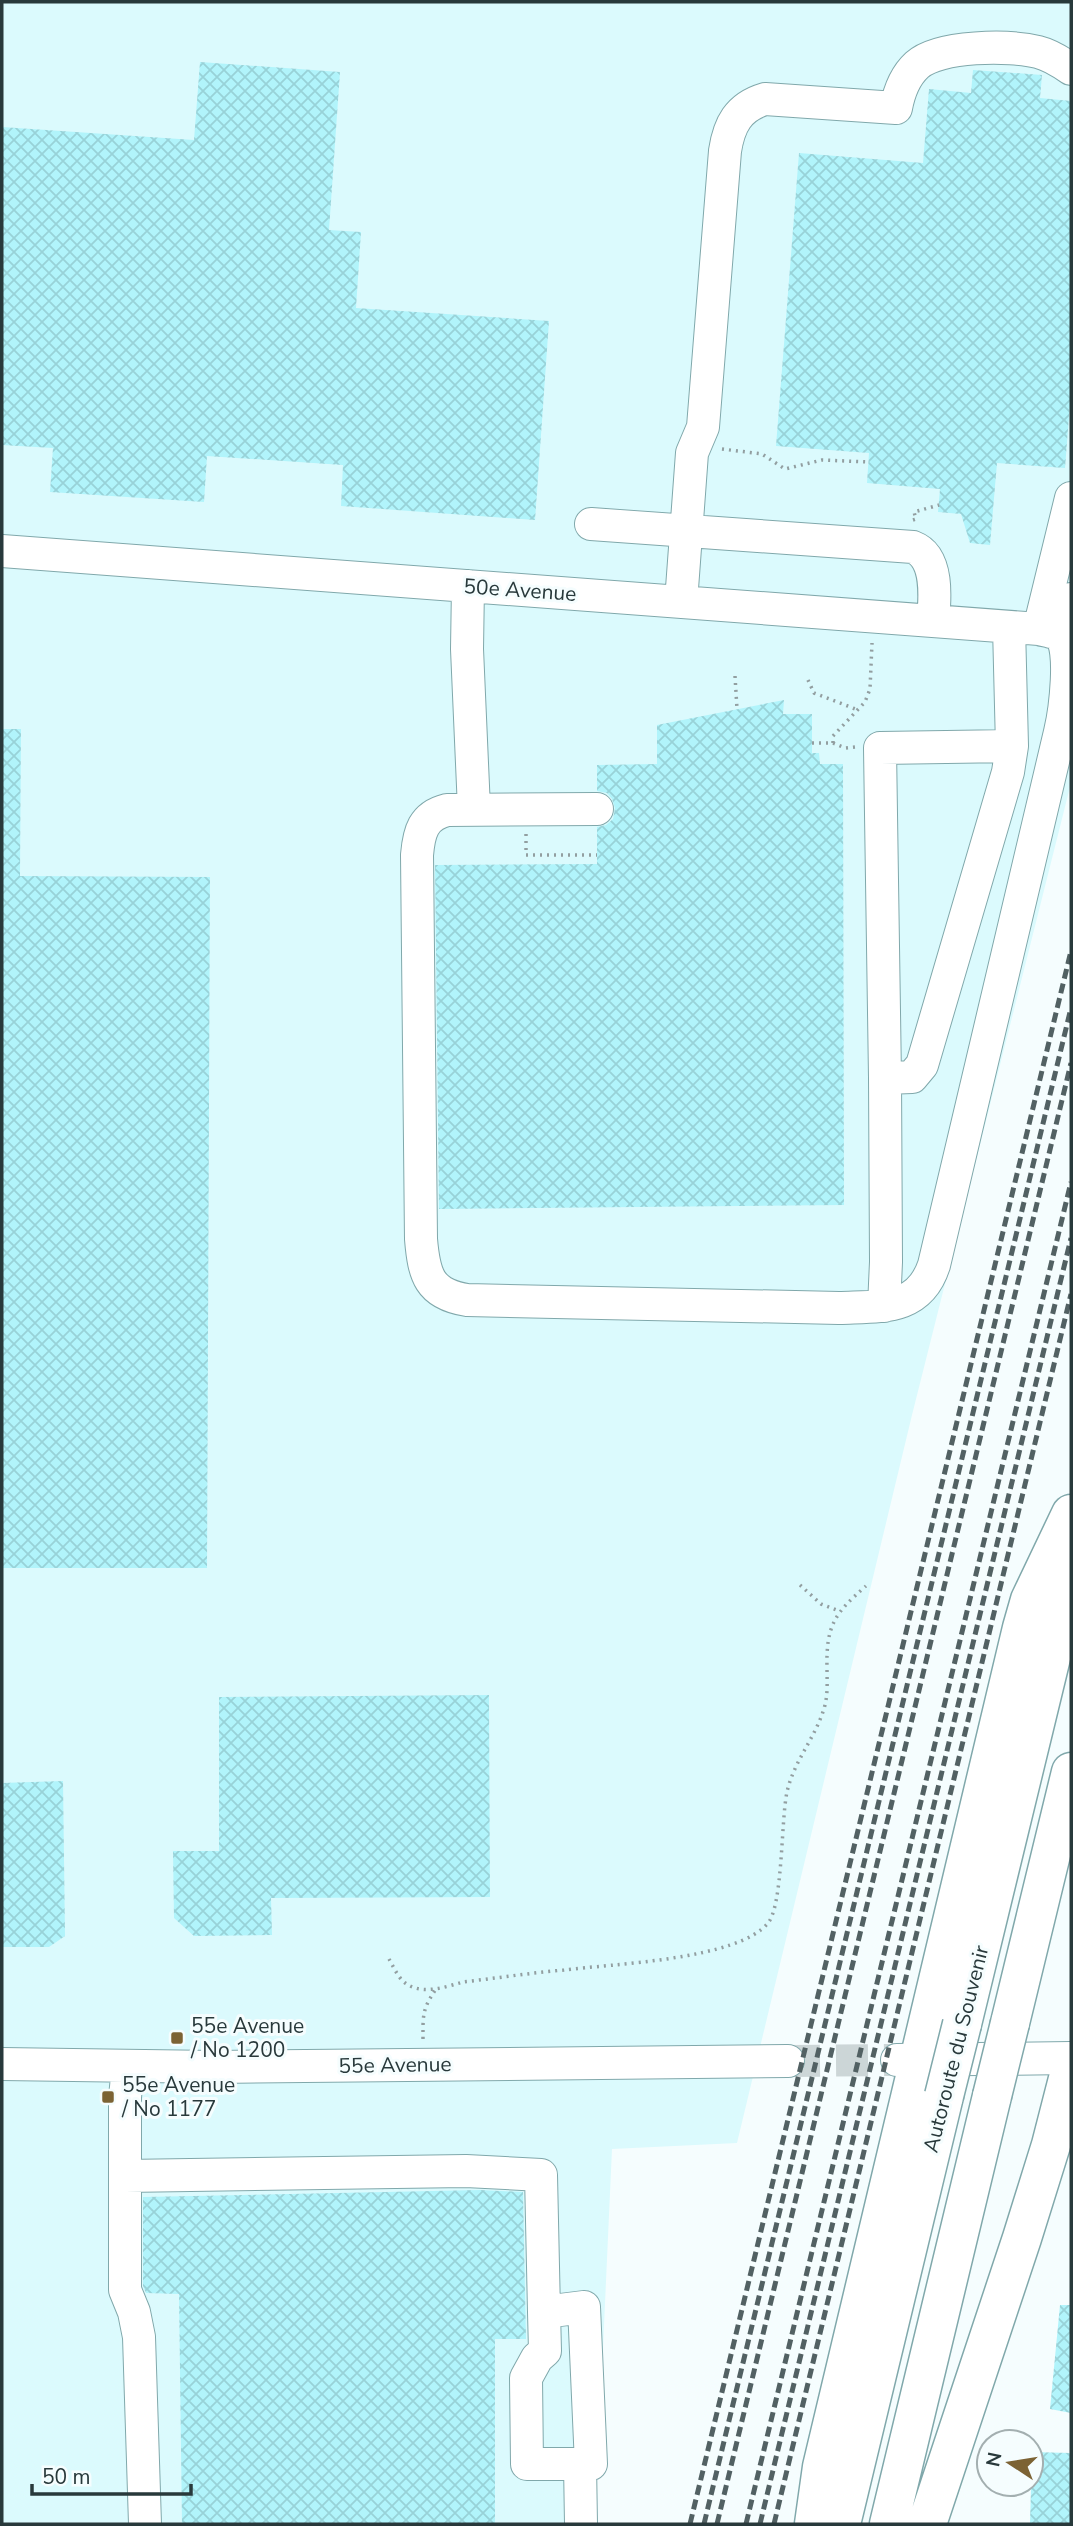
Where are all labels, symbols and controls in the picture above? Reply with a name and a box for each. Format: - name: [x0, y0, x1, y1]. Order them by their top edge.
- street label: 50e Avenue: [463, 572, 577, 608]
- street label: Autoroute du Souvenir: [917, 1942, 995, 2156]
- place label: 55e Avenue / No 1200: [190, 2012, 304, 2064]
- marker: 55e Avenue / No 1200: [169, 2030, 185, 2046]
- street label: 55e Avenue: [338, 2050, 452, 2080]
- place label: 55e Avenue / No 1177: [121, 2071, 235, 2123]
- marker: 55e Avenue / No 1177: [100, 2089, 116, 2105]
- north arrow: [975, 2428, 1045, 2498]
- text: N: [980, 2450, 1009, 2469]
- scale bar: [32, 2452, 191, 2496]
- text: 50 m: [42, 2463, 91, 2491]

